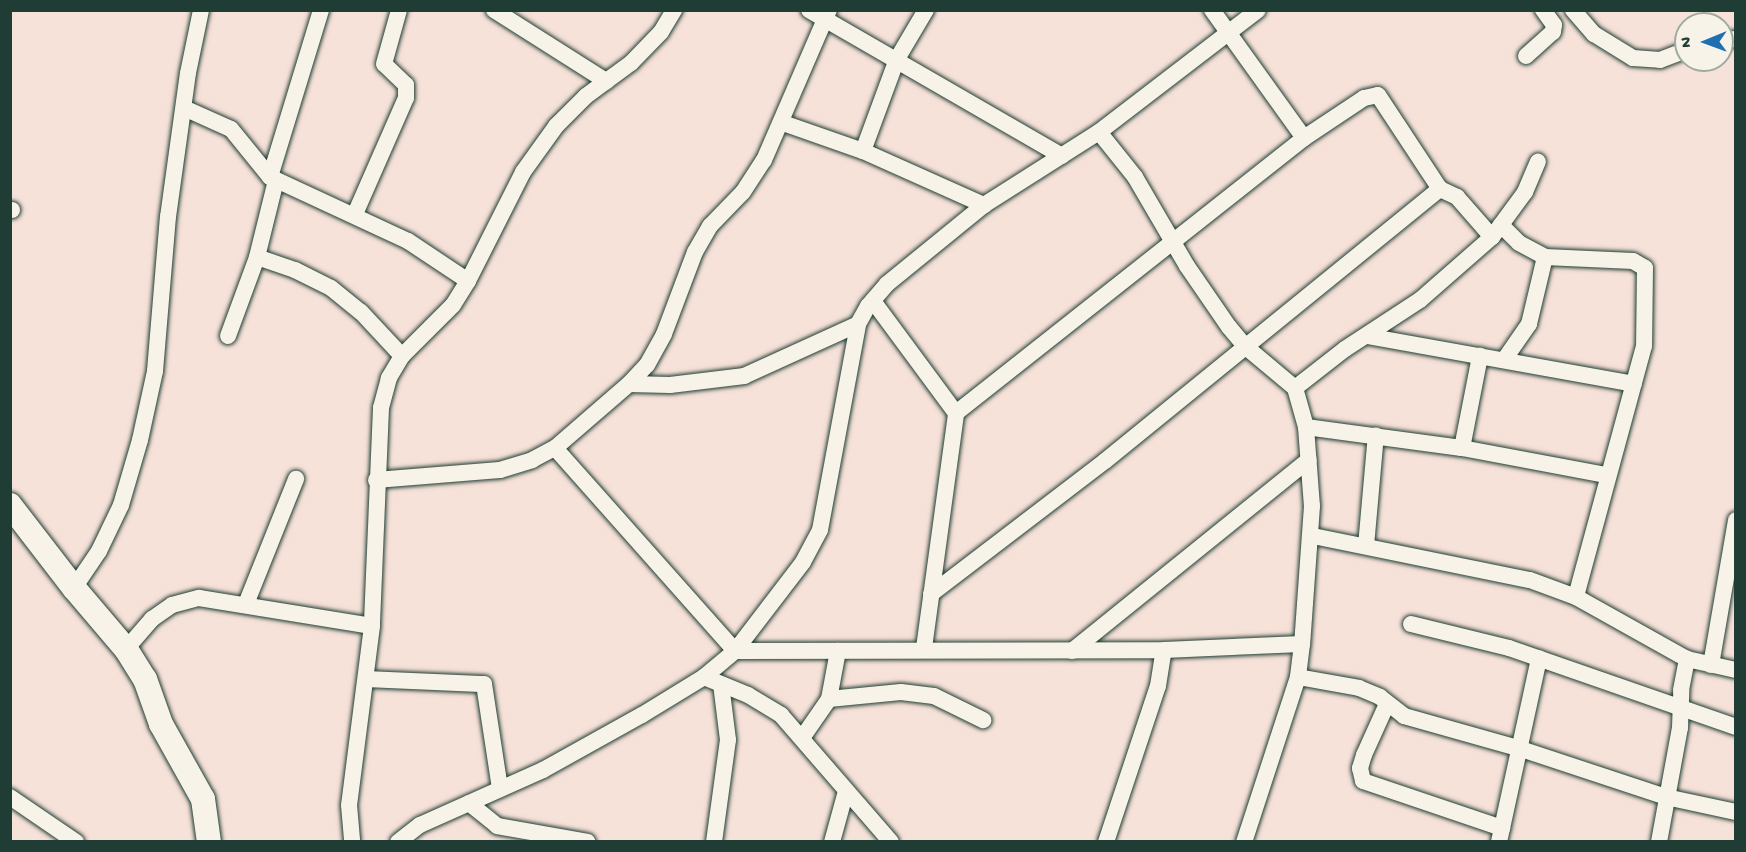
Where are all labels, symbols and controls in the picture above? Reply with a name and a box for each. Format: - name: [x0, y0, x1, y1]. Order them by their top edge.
- north arrow: [1674, 12, 1734, 72]
- text: N: [1678, 37, 1697, 48]

